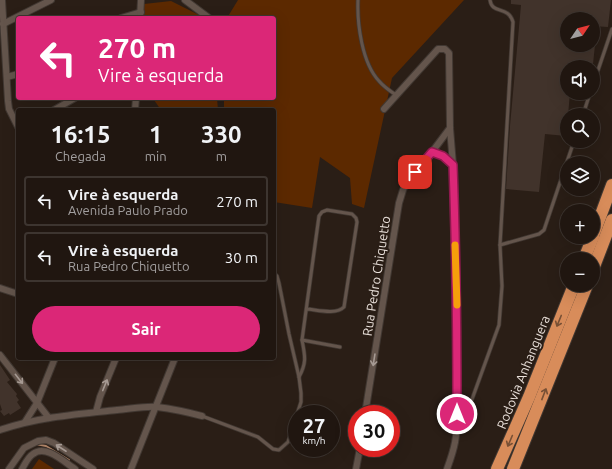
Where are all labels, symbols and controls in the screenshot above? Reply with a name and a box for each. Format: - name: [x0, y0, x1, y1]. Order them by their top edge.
- north arrow: [560, 12, 600, 52]
- map controls: [560, 12, 600, 292]
- icon: left: [32, 32, 84, 84]
- text: 270 m: [98, 32, 176, 63]
- button: sound: [560, 60, 600, 100]
- text: Vire à esquerda: [98, 65, 224, 85]
- button: search: [560, 108, 600, 148]
- text: 16:15: [50, 121, 110, 148]
- text: 1: [149, 121, 162, 148]
- text: 330: [201, 121, 242, 148]
- text: Chegada: [55, 149, 106, 163]
- text: min: [145, 149, 167, 163]
- text: m: [216, 149, 227, 163]
- pin: [398, 155, 432, 189]
- button: layers: [560, 156, 600, 196]
- icon: arrive: [404, 161, 426, 183]
- text: Vire à esquerda: [68, 186, 178, 203]
- icon: left: [34, 190, 56, 212]
- text: 270 m: [216, 193, 258, 210]
- text: Avenida Paulo Prado: [68, 203, 188, 217]
- button: +: [560, 204, 600, 244]
- street label: Rua Pedro Chiquetto: [360, 215, 392, 337]
- text: Vire à esquerda: [68, 242, 178, 259]
- icon: left: [34, 246, 56, 268]
- text: 30 m: [225, 249, 258, 266]
- button: −: [560, 252, 600, 292]
- text: Rua Pedro Chiquetto: [68, 259, 190, 273]
- button: Sair: [32, 306, 260, 352]
- street label: Rodovia Anhanguera: [494, 313, 552, 431]
- one-way arrow: [555, 315, 563, 327]
- one-way arrow: [370, 353, 378, 366]
- one-way arrow: [15, 373, 23, 384]
- one-way arrow: [101, 379, 109, 391]
- one-way arrow: [540, 388, 548, 400]
- position arrow: [436, 393, 478, 435]
- speed limit sign: 30: [348, 405, 400, 457]
- text: 27: [303, 414, 325, 437]
- text: km/h: [302, 435, 326, 446]
- one-way arrow: [506, 435, 513, 447]
- one-way arrow: [56, 444, 67, 452]

